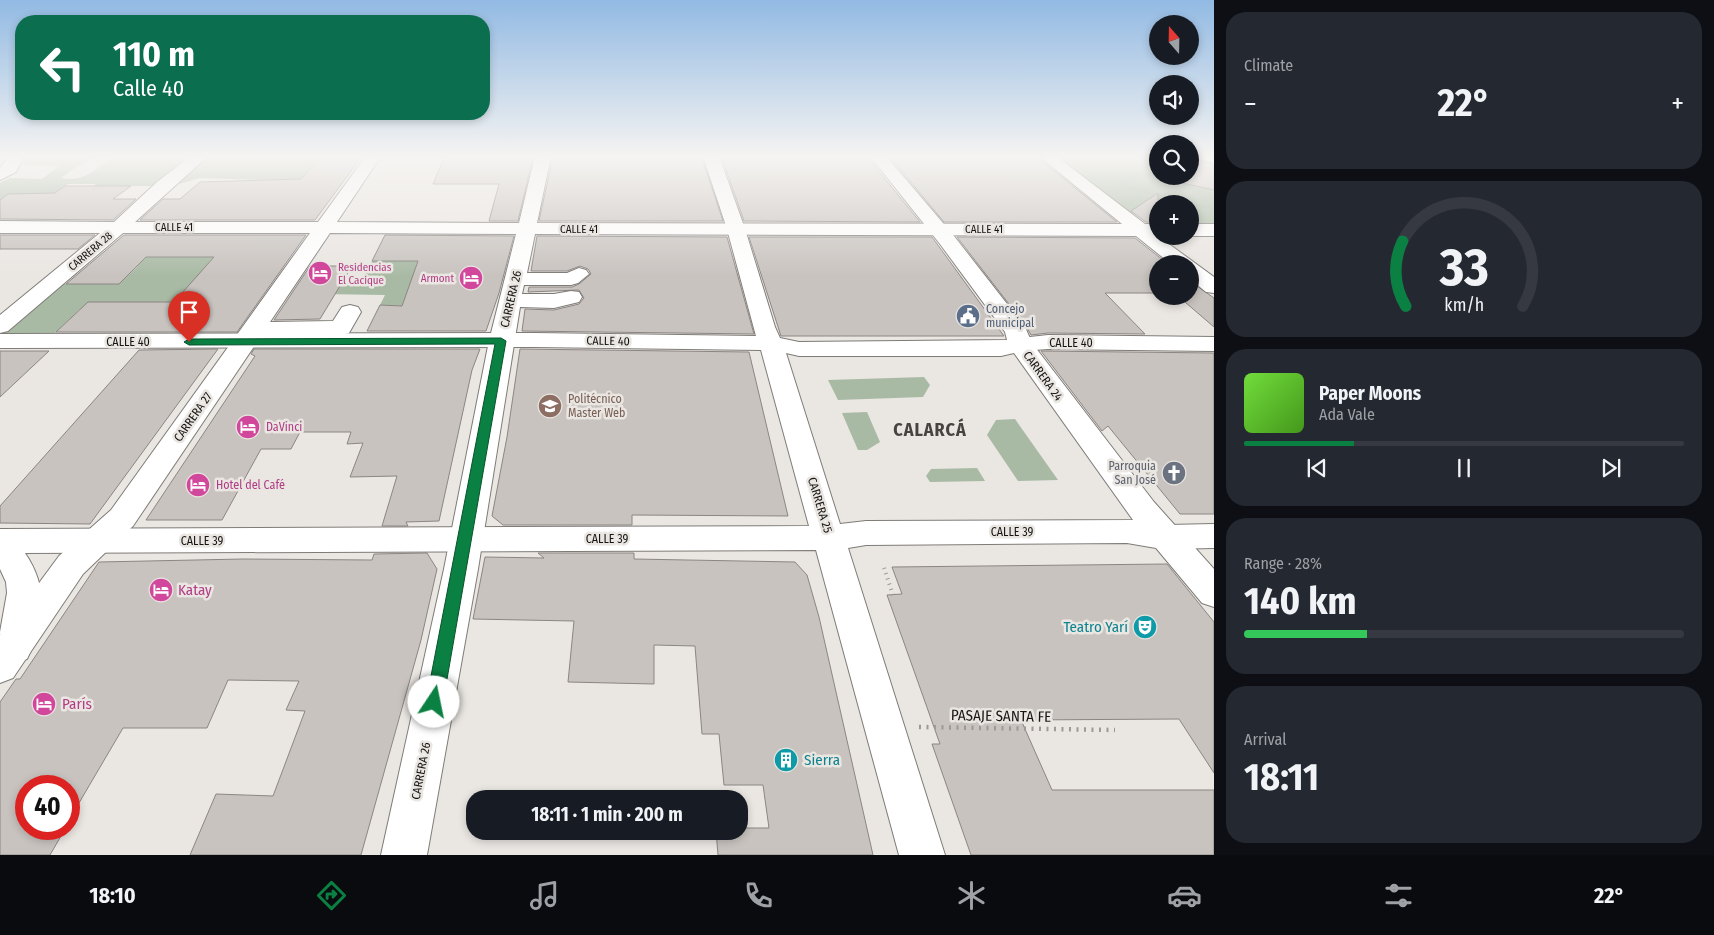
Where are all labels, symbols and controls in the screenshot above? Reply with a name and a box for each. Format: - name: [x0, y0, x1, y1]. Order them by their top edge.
- north arrow: [1149, 15, 1199, 65]
- map controls: [1149, 15, 1199, 305]
- text: 110 m: [113, 33, 195, 75]
- icon: left: [30, 35, 95, 100]
- text: Climate: [1244, 56, 1293, 75]
- text: Calle 40: [113, 75, 184, 102]
- button: sound: [1149, 75, 1199, 125]
- text: 22°: [1437, 80, 1490, 126]
- text: −: [1244, 87, 1257, 120]
- text: +: [1671, 87, 1684, 120]
- button: search: [1149, 135, 1199, 185]
- button: +: [1149, 195, 1199, 245]
- street label: CALLE 41: [155, 221, 193, 234]
- street label: CALLE 41: [560, 223, 598, 236]
- street label: CALLE 41: [965, 223, 1003, 236]
- street label: CARRERA 28: [66, 229, 115, 273]
- text: 33: [1438, 236, 1489, 299]
- button: −: [1149, 255, 1199, 305]
- hotel icon: Residencias El Cacique: [307, 260, 333, 286]
- place label: Residencias El Cacique: [338, 261, 392, 287]
- hotel icon: Armont: [458, 265, 484, 291]
- street label: CARRERA 26: [498, 269, 524, 329]
- place label: Armont: [421, 272, 454, 285]
- pin: [168, 291, 210, 342]
- text: km/h: [1444, 294, 1484, 316]
- icon: arrive: [175, 298, 203, 326]
- place label: Concejo municipal: [986, 302, 1034, 330]
- public building icon: Concejo municipal: [955, 303, 981, 329]
- street label: CALLE 40: [586, 334, 630, 348]
- street label: CALLE 40: [106, 335, 150, 349]
- street label: CALLE 40: [1049, 336, 1093, 350]
- street label: CARRERA 24: [1020, 349, 1066, 404]
- text: Paper Moons: [1319, 382, 1421, 405]
- street label: CARRERA 27: [171, 390, 215, 444]
- place label: Politécnico Master Web: [568, 392, 625, 420]
- school or university icon: Politécnico Master Web: [537, 393, 563, 419]
- text: Ada Vale: [1319, 405, 1375, 424]
- hotel icon: DaVinci: [235, 414, 261, 440]
- district label: CALARCÁ: [893, 418, 967, 441]
- place label: DaVinci: [266, 420, 302, 434]
- icon: previous: [1303, 454, 1331, 482]
- icon: pause: [1450, 454, 1478, 482]
- icon: next: [1597, 454, 1625, 482]
- place label: Parroquia San José: [1109, 459, 1156, 487]
- church icon: Parroquia San José: [1161, 460, 1187, 486]
- hotel icon: Hotel del Café: [185, 472, 211, 498]
- street label: CARRERA 25: [805, 475, 835, 535]
- place label: Hotel del Café: [216, 478, 285, 492]
- street label: CALLE 39: [991, 525, 1033, 539]
- street label: CALLE 39: [586, 532, 628, 546]
- street label: CALLE 39: [181, 534, 223, 548]
- text: Range · 28%: [1244, 554, 1322, 573]
- hotel icon: Katay: [148, 577, 174, 603]
- text: 140 km: [1244, 578, 1357, 624]
- place label: Katay: [178, 581, 212, 599]
- theatre icon: Teatro Yarí: [1132, 614, 1158, 640]
- place label: Teatro Yarí: [1063, 618, 1128, 636]
- position arrow: [407, 675, 459, 727]
- hotel icon: París: [31, 691, 57, 717]
- place label: París: [62, 695, 92, 713]
- street label: PASAJE SANTA FE: [951, 706, 1051, 726]
- text: Arrival: [1244, 730, 1286, 749]
- street label: CARRERA 26: [409, 741, 433, 801]
- building icon: Sierra: [773, 747, 799, 773]
- place label: Sierra: [804, 751, 840, 769]
- text: 18:11: [1244, 754, 1319, 800]
- speed limit sign: 40: [15, 775, 80, 840]
- text: 18:11 · 1 min · 200 m: [531, 803, 683, 826]
- icon: directions: [314, 878, 349, 913]
- icon: music: [527, 878, 562, 913]
- icon: phone: [741, 878, 776, 913]
- icon: climate: [954, 878, 989, 913]
- icon: car: [1167, 878, 1202, 913]
- icon: filters: [1381, 878, 1416, 913]
- text: 18:10: [89, 882, 136, 909]
- text: 22°: [1594, 882, 1625, 909]

